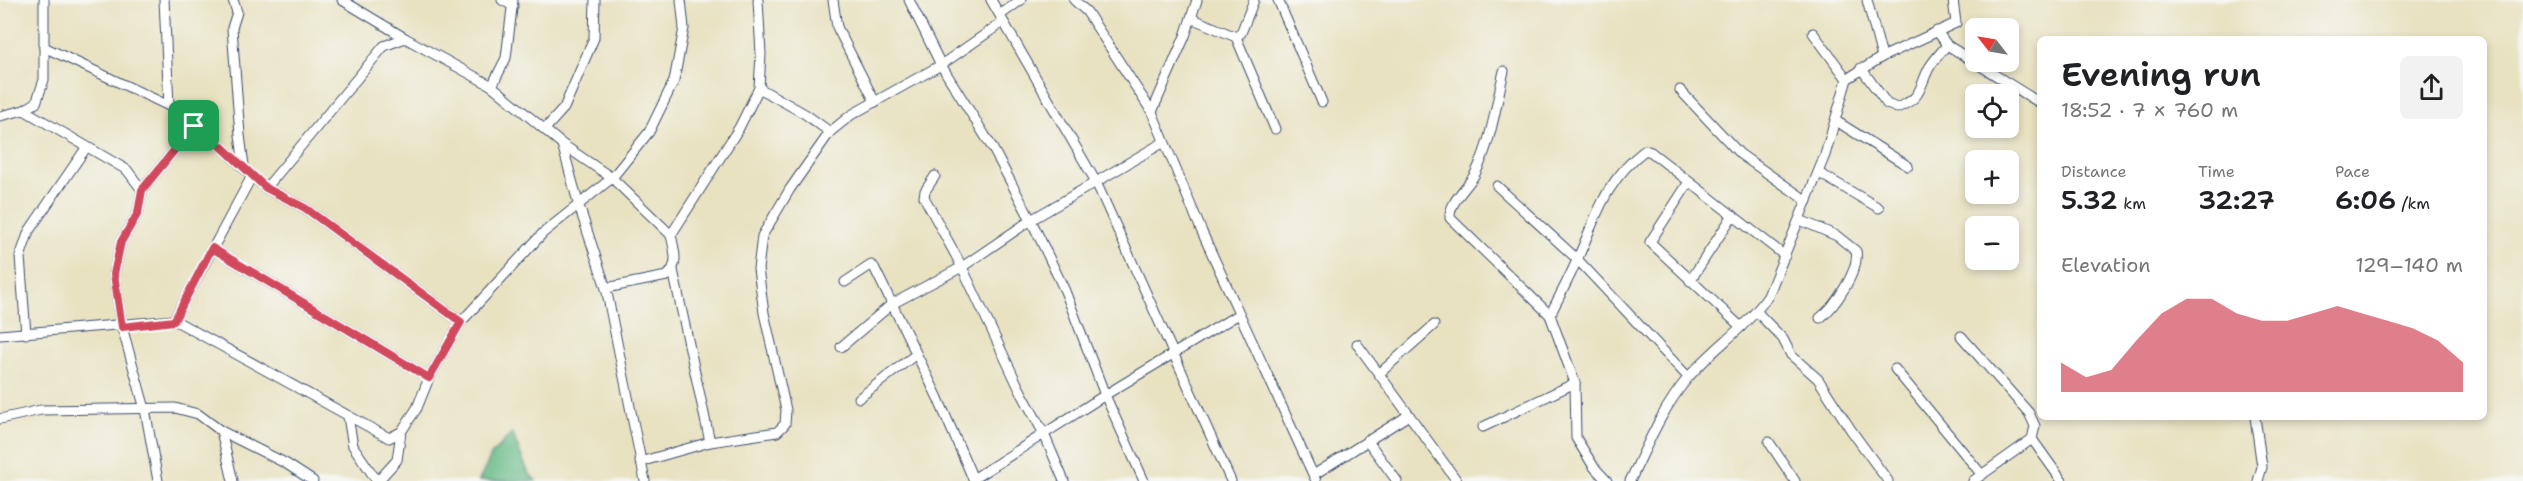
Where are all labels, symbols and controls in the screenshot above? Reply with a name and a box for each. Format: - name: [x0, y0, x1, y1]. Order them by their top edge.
- north arrow: [1965, 18, 2019, 72]
- map controls: [1965, 18, 2019, 270]
- text: Evening run: [2061, 52, 2261, 97]
- button: share: [2400, 56, 2463, 119]
- button: locate: [1965, 84, 2019, 138]
- text: 18:52 · 7 × 760 m: [2061, 97, 2238, 123]
- pin: [168, 100, 219, 151]
- icon: arrive: [177, 109, 210, 142]
- button: +: [1965, 150, 2019, 204]
- text: Distance: [2061, 161, 2127, 182]
- text: Time: [2198, 161, 2235, 182]
- text: Pace: [2335, 161, 2370, 182]
- text: 5.32: [2061, 182, 2118, 217]
- text: 32:27: [2198, 182, 2275, 217]
- text: 6:06: [2335, 182, 2396, 217]
- text: km: [2118, 193, 2146, 214]
- text: /km: [2396, 193, 2430, 214]
- button: −: [1965, 216, 2019, 270]
- text: Elevation: [2061, 252, 2151, 278]
- text: 129–140 m: [2355, 252, 2463, 278]

